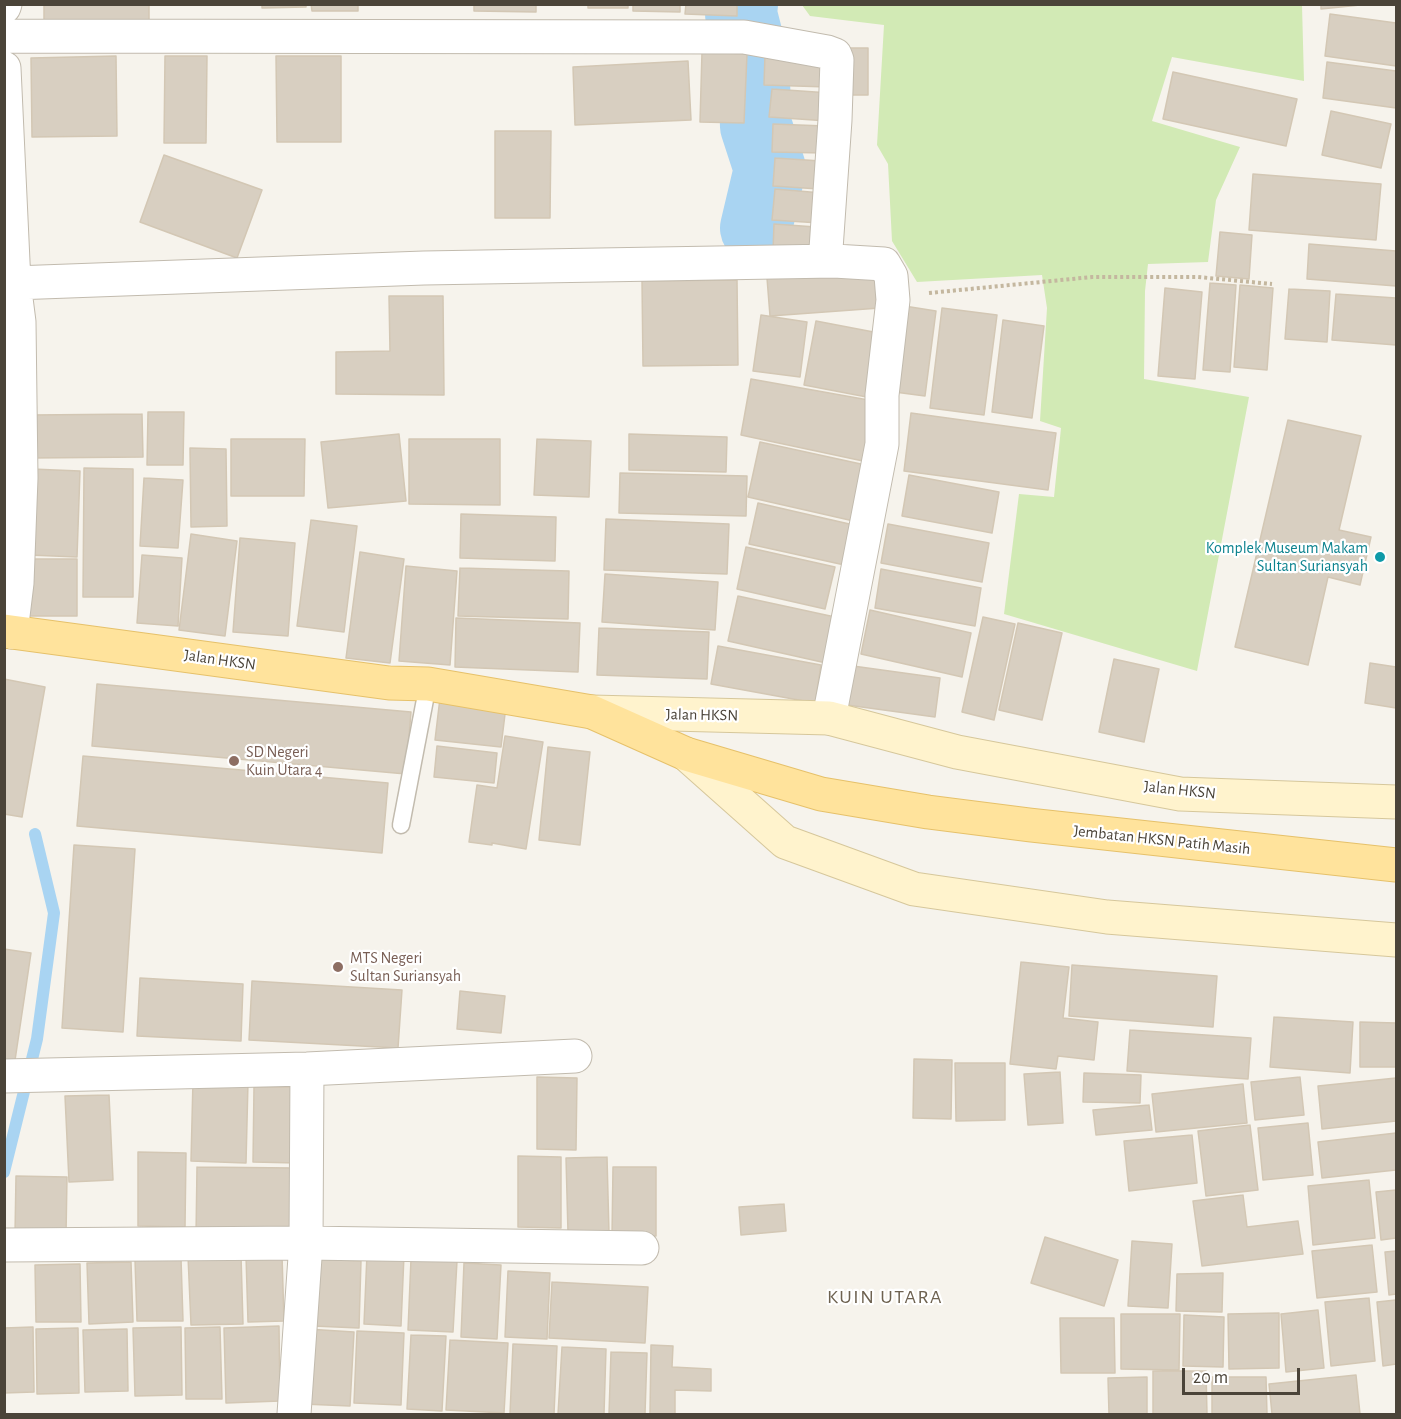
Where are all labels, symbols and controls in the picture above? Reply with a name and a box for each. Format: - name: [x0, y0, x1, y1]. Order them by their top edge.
- place label: Komplek Museum Makam Sultan Suriansyah: [1206, 538, 1368, 576]
- marker: Komplek Museum Makam Sultan Suriansyah: [1373, 550, 1387, 564]
- street label: Jalan HKSN: [183, 645, 257, 675]
- street label: Jalan HKSN: [666, 705, 738, 725]
- place label: SD Negeri Kuin Utara 4: [246, 742, 323, 780]
- marker: SD Negeri Kuin Utara 4: [227, 754, 241, 768]
- street label: Jalan HKSN: [1143, 777, 1217, 803]
- street label: Jembatan HKSN Patih Masih: [1073, 821, 1251, 859]
- place label: MTS Negeri Sultan Suriansyah: [350, 948, 461, 986]
- marker: MTS Negeri Sultan Suriansyah: [331, 960, 345, 974]
- district label: KUIN UTARA: [827, 1285, 943, 1309]
- scale bar: [1185, 1356, 1304, 1394]
- text: 20 m: [1193, 1369, 1228, 1387]

